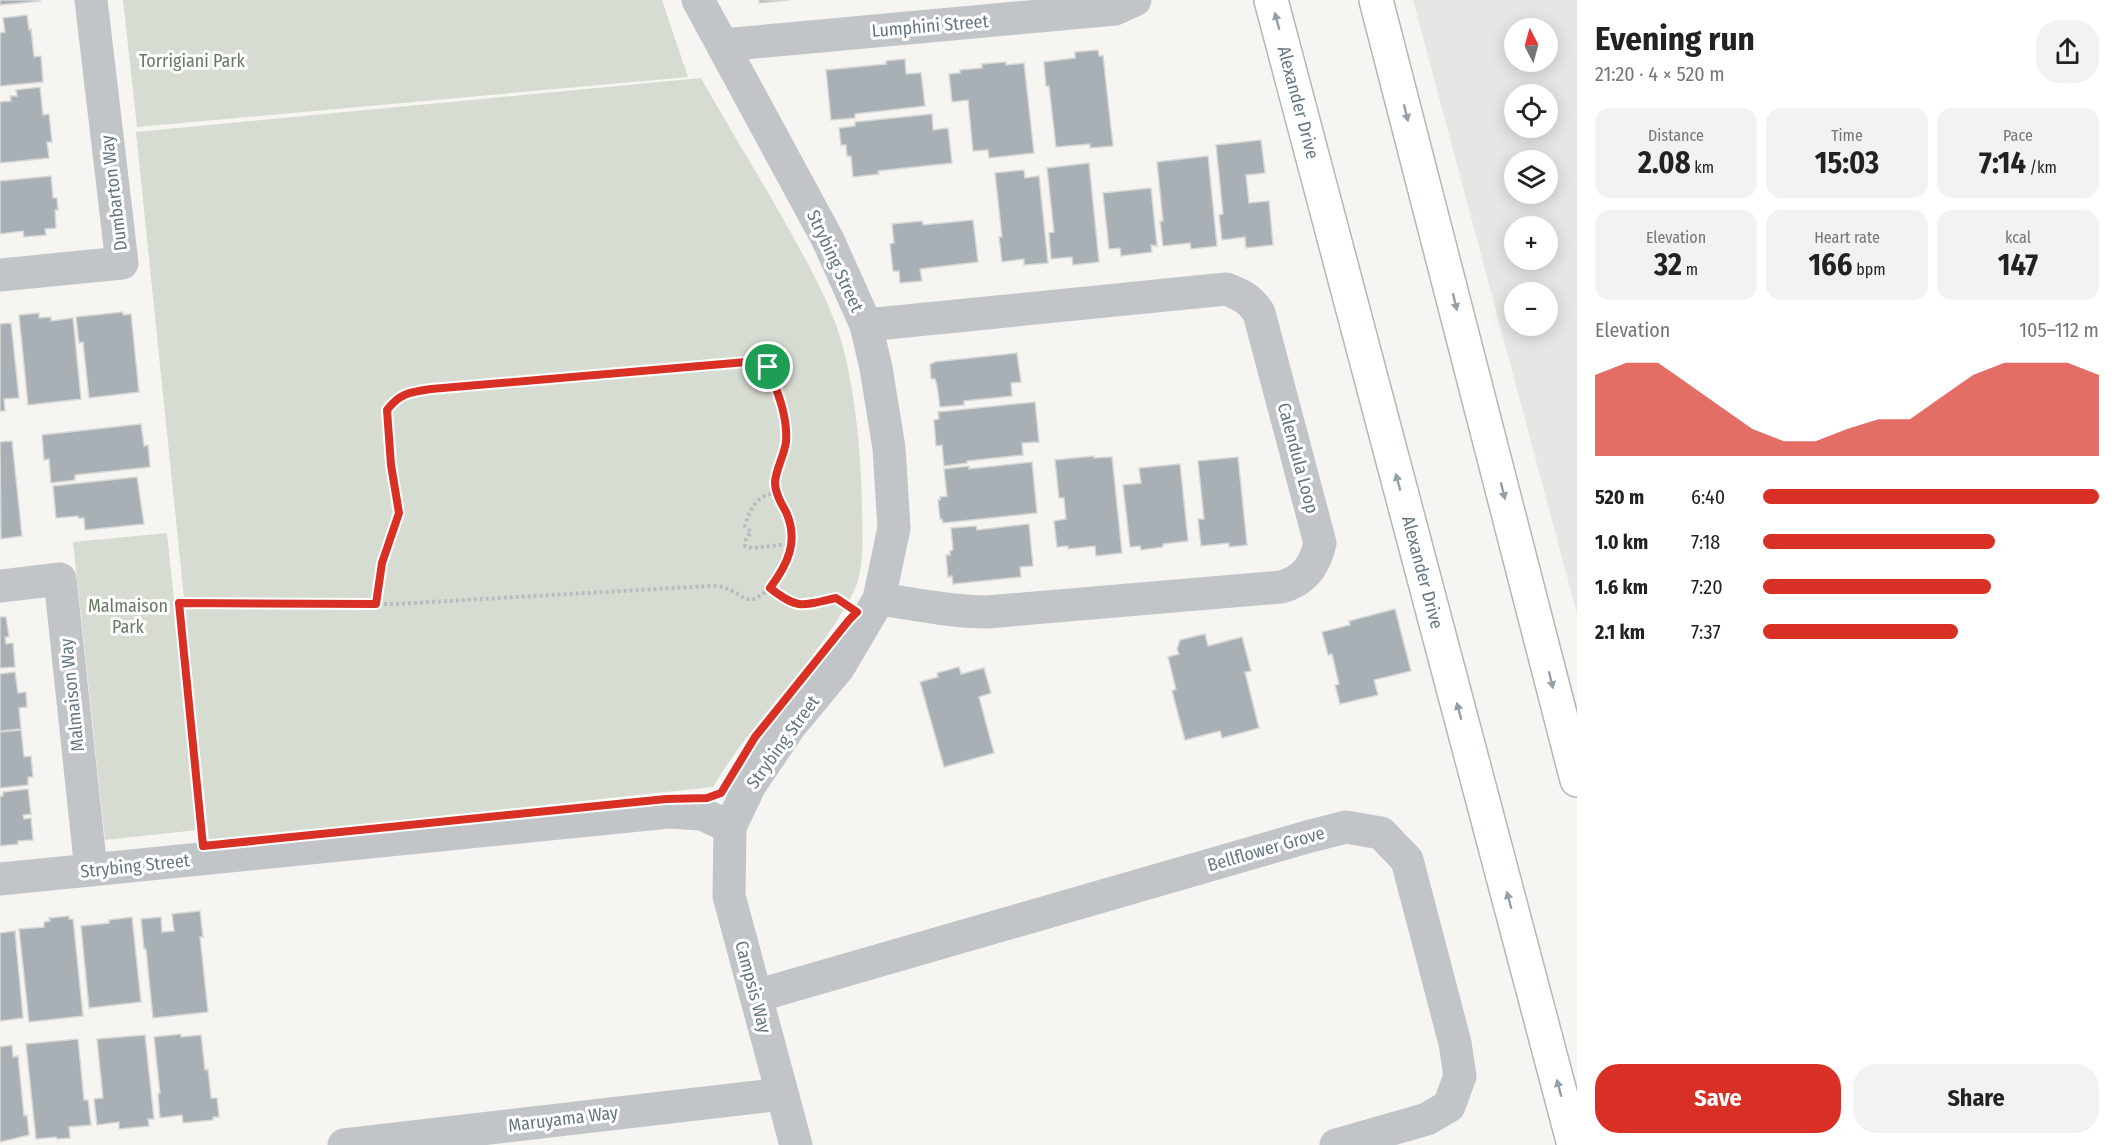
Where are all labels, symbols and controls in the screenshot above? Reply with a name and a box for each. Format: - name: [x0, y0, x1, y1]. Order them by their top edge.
- street label: Lumphini Street: [871, 10, 989, 42]
- one-way arrow: [1271, 12, 1281, 30]
- north arrow: [1504, 18, 1558, 72]
- map controls: [1504, 18, 1558, 336]
- text: Evening run: [1595, 19, 1755, 59]
- button: share: [2036, 20, 2099, 83]
- street label: Alexander Drive: [1273, 44, 1324, 161]
- park label: Torrigiani Park: [139, 50, 246, 72]
- text: 21:20 · 4 × 520 m: [1595, 62, 1725, 86]
- button: locate: [1504, 84, 1558, 138]
- one-way arrow: [1402, 104, 1412, 123]
- text: Distance: [1648, 126, 1704, 145]
- text: Time: [1831, 126, 1863, 145]
- text: Pace: [2003, 126, 2033, 145]
- street label: Dumbarton Way: [96, 134, 132, 252]
- text: 2.08: [1638, 145, 1691, 181]
- text: 15:03: [1815, 145, 1879, 181]
- text: 7:14: [1979, 145, 2026, 181]
- button: layers: [1504, 150, 1558, 204]
- text: km: [1691, 158, 1714, 177]
- text: /km: [2026, 158, 2057, 177]
- street label: Strybing Street: [802, 207, 868, 315]
- button: +: [1504, 216, 1558, 270]
- text: Elevation: [1646, 228, 1706, 247]
- text: Heart rate: [1814, 228, 1880, 247]
- text: kcal: [2005, 228, 2031, 247]
- text: 32: [1654, 247, 1682, 283]
- text: 166: [1808, 247, 1852, 283]
- text: 147: [1998, 247, 2038, 283]
- text: m: [1682, 260, 1698, 279]
- text: bpm: [1852, 260, 1886, 279]
- button: −: [1504, 282, 1558, 336]
- one-way arrow: [1450, 293, 1460, 311]
- text: Elevation: [1595, 318, 1670, 342]
- text: 105–112 m: [2019, 318, 2099, 342]
- pin: [742, 341, 793, 392]
- icon: arrive: [751, 350, 784, 383]
- street label: Calendula Loop: [1273, 400, 1323, 516]
- one-way arrow: [1393, 473, 1403, 491]
- one-way arrow: [1499, 482, 1508, 500]
- text: 520 m: [1595, 485, 1644, 509]
- text: 6:40: [1691, 485, 1725, 509]
- street label: Alexander Drive: [1397, 513, 1448, 631]
- text: 1.0 km: [1595, 530, 1648, 554]
- text: 7:18: [1691, 530, 1720, 554]
- text: 1.6 km: [1595, 575, 1648, 599]
- text: 7:20: [1691, 575, 1723, 599]
- park label: Malmaison Park: [88, 595, 168, 638]
- text: 2.1 km: [1595, 620, 1645, 644]
- text: 7:37: [1691, 620, 1721, 644]
- street label: Malmaison Way: [55, 637, 89, 753]
- one-way arrow: [1547, 671, 1557, 689]
- street label: Strybing Street: [742, 691, 824, 793]
- one-way arrow: [1454, 702, 1463, 720]
- street label: Bellflower Grove: [1205, 822, 1327, 876]
- street label: Strybing Street: [79, 849, 191, 883]
- one-way arrow: [1504, 891, 1513, 909]
- street label: Campsis Way: [730, 938, 776, 1036]
- button: Save: [1595, 1064, 1841, 1133]
- button: Share: [1853, 1064, 2099, 1133]
- one-way arrow: [1554, 1079, 1563, 1097]
- street label: Maruyama Way: [507, 1101, 619, 1137]

